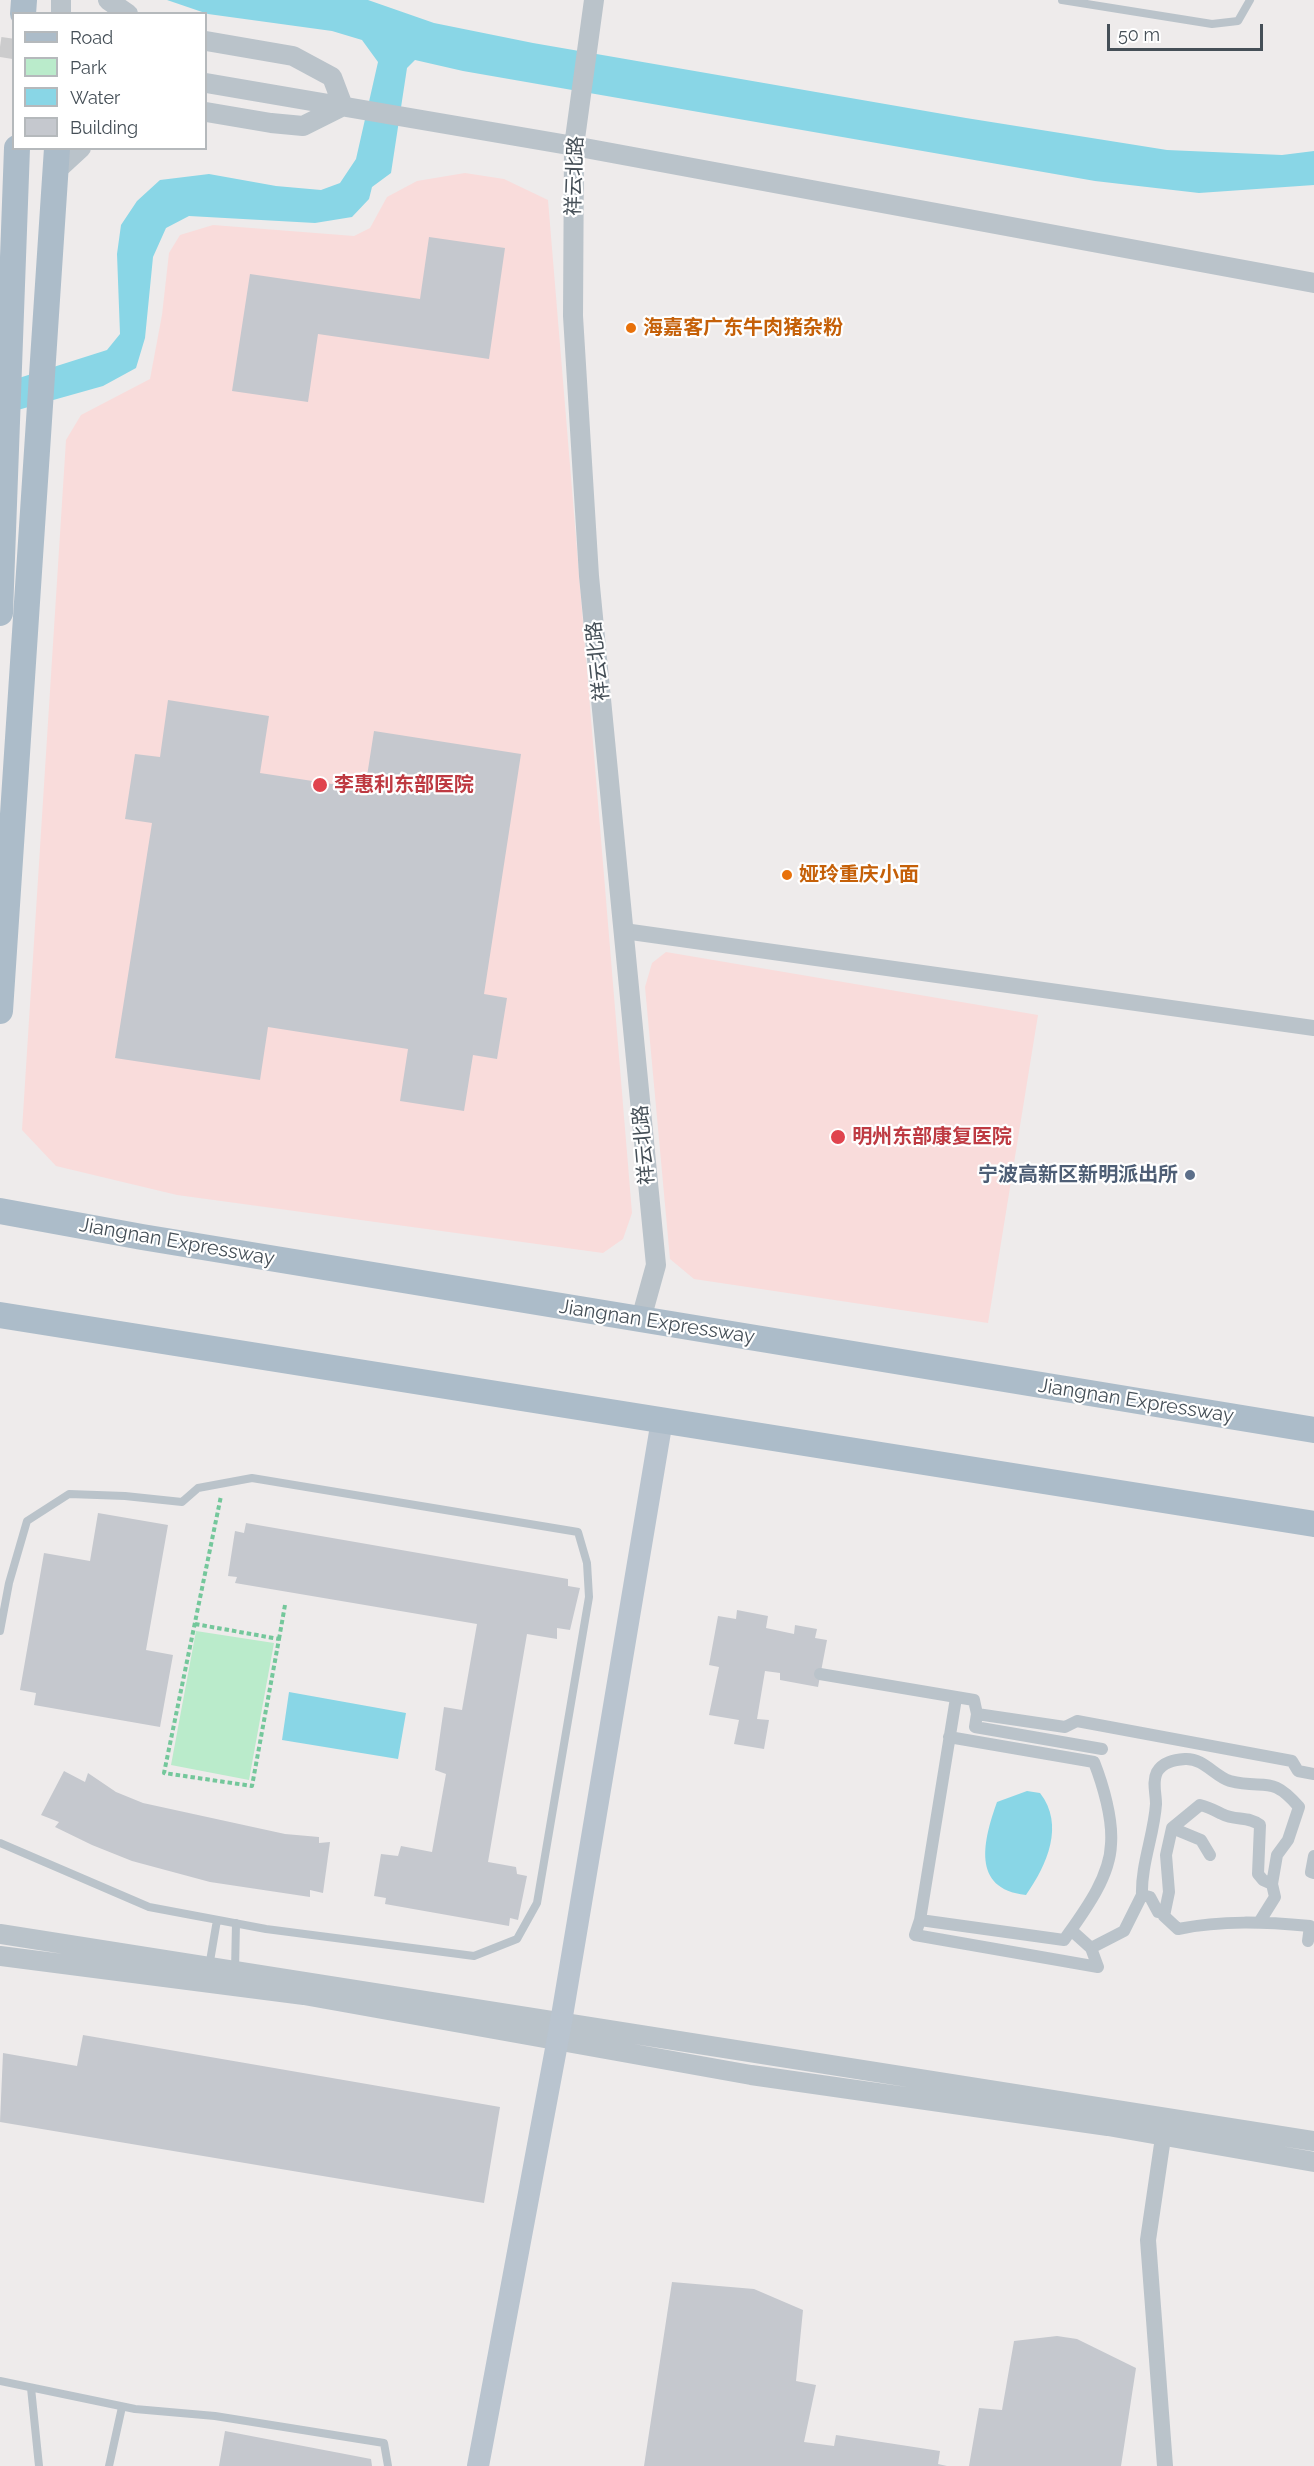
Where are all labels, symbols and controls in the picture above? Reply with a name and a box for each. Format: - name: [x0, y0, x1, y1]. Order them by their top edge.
- legend: [12, 12, 207, 150]
- scale bar: [1110, 12, 1266, 50]
- text: 50 m: [1118, 24, 1160, 45]
- text: Road: [70, 27, 113, 48]
- text: Park: [70, 57, 107, 78]
- text: Water: [70, 87, 120, 108]
- text: Building: [70, 117, 138, 138]
- street label: 祥云北路: [562, 136, 588, 216]
- place label: 海嘉客广东牛肉猪杂粉: [643, 316, 843, 340]
- marker: 海嘉客广东牛肉猪杂粉: [624, 321, 638, 335]
- street label: 祥云北路: [582, 620, 614, 702]
- place label: 李惠利东部医院: [334, 773, 474, 797]
- marker: 李惠利东部医院: [311, 776, 329, 794]
- place label: 娅玲重庆小面: [799, 863, 919, 887]
- marker: 娅玲重庆小面: [780, 868, 794, 882]
- street label: 祥云北路: [629, 1104, 659, 1186]
- place label: 明州东部康复医院: [852, 1125, 1012, 1149]
- marker: 明州东部康复医院: [829, 1128, 847, 1146]
- place label: 宁波高新区新明派出所: [978, 1163, 1178, 1187]
- marker: 宁波高新区新明派出所: [1183, 1168, 1197, 1182]
- street label: Jiangnan Expressway: [78, 1213, 276, 1271]
- street label: Jiangnan Expressway: [557, 1295, 757, 1349]
- street label: Jiangnan Expressway: [1036, 1374, 1236, 1428]

